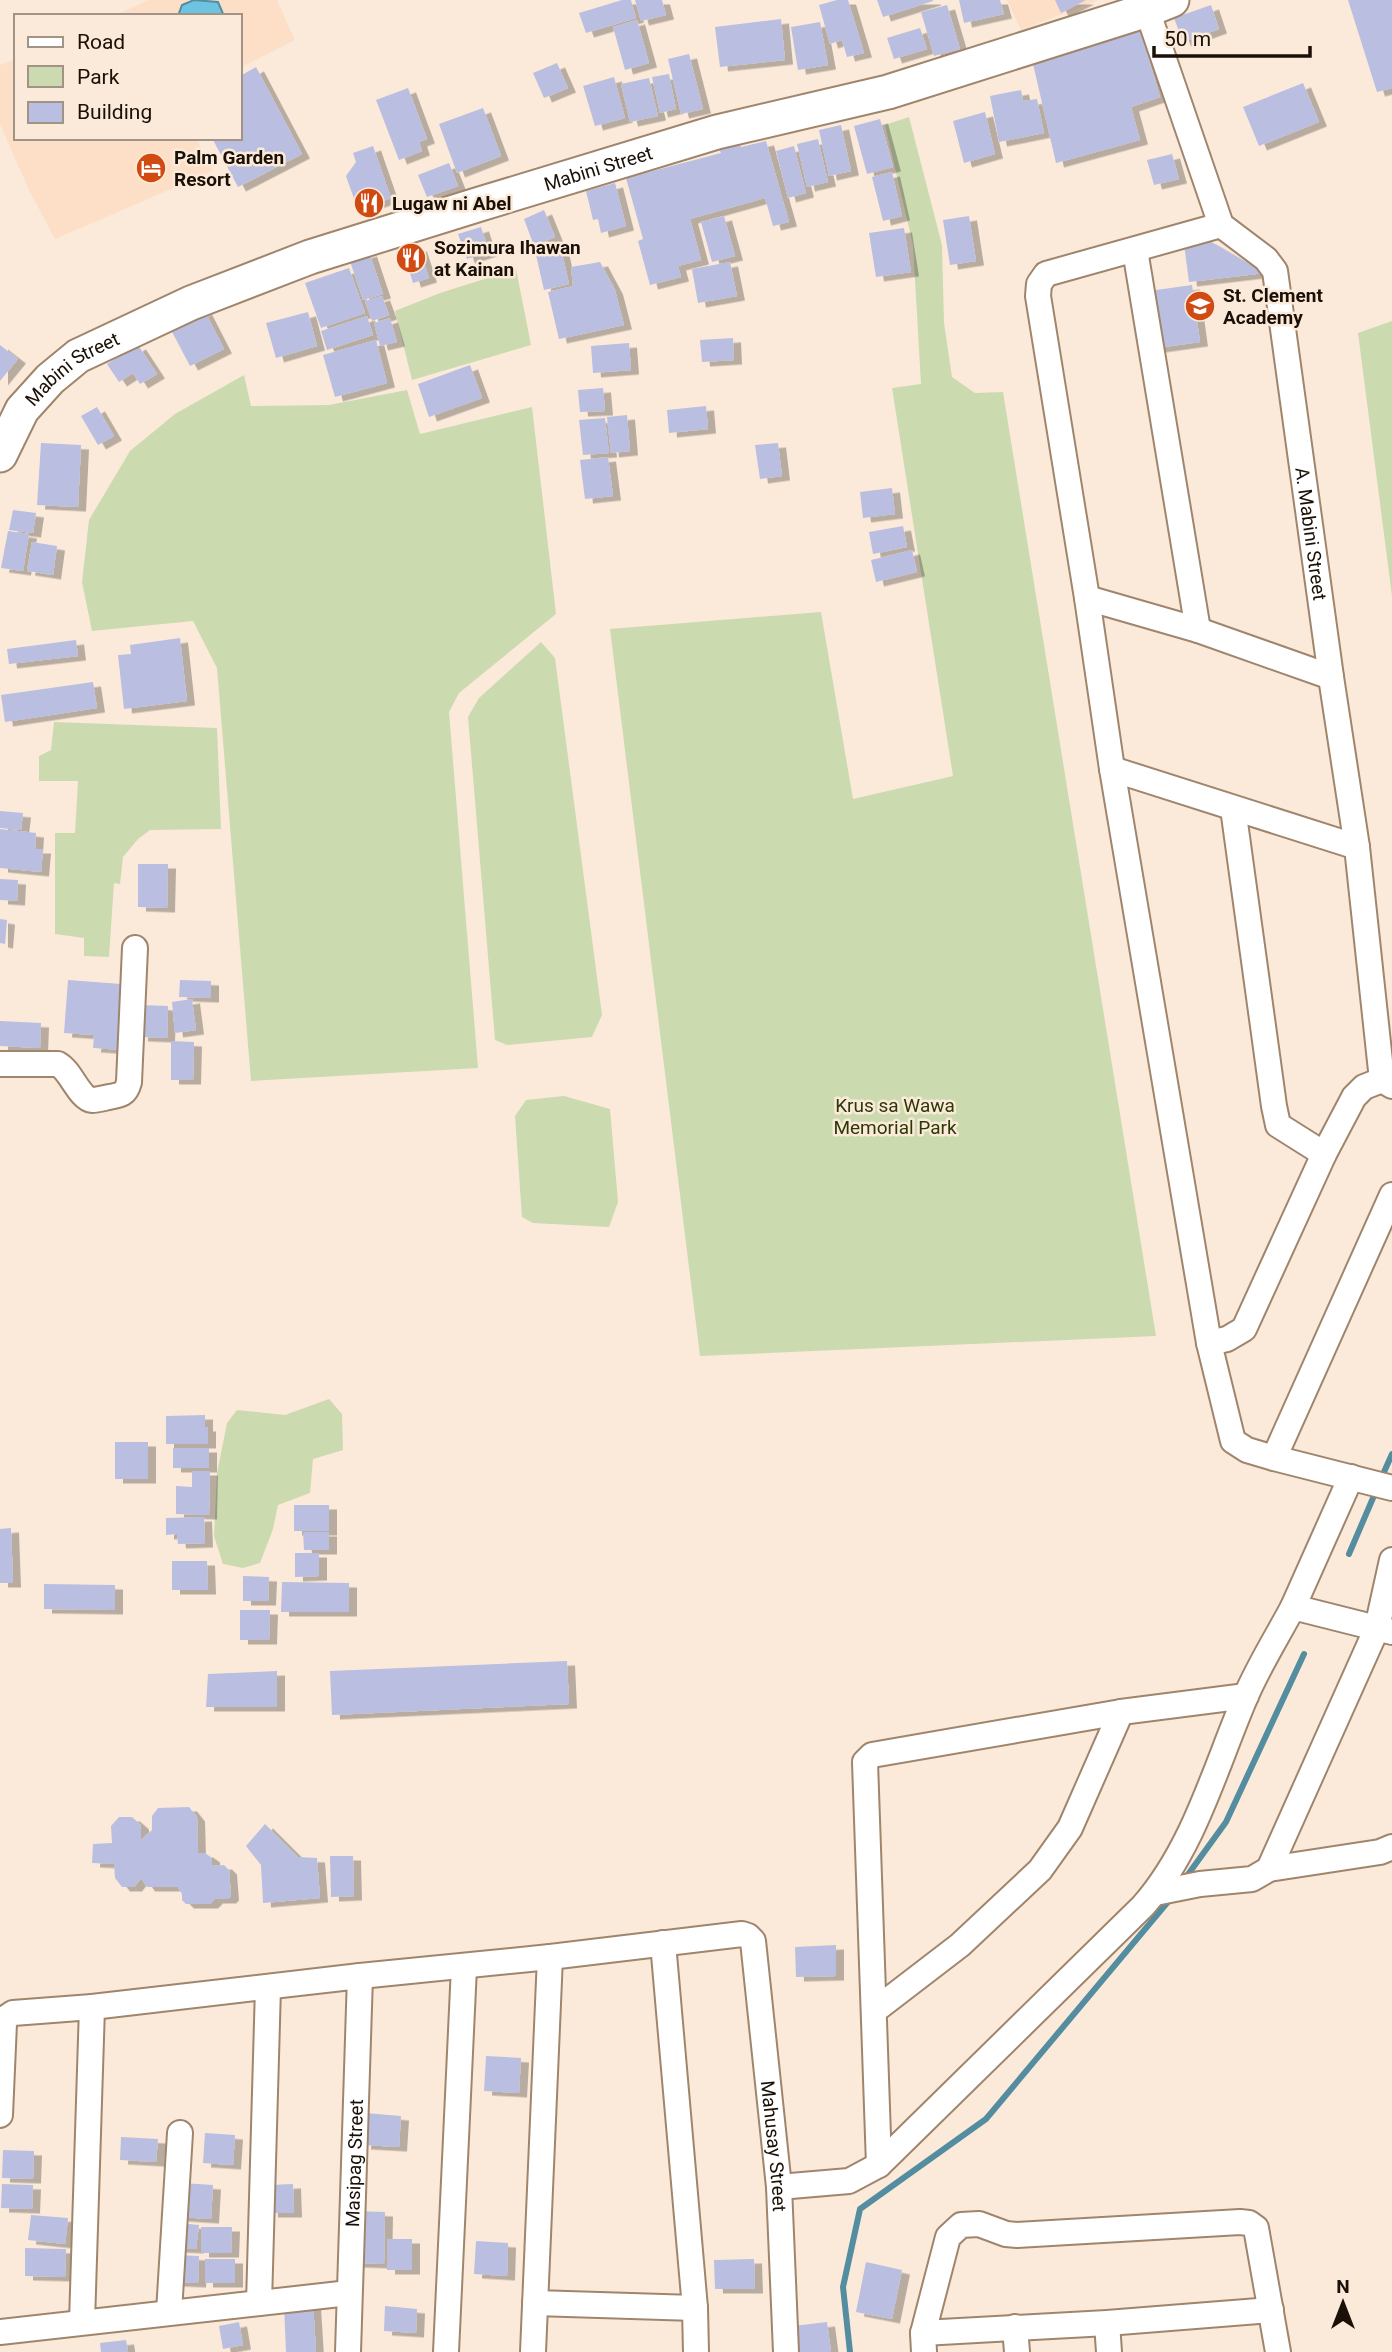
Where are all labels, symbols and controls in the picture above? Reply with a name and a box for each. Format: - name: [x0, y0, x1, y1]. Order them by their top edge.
- legend: [14, 14, 242, 140]
- scale bar: [1154, 14, 1310, 58]
- text: 50 m: [1164, 27, 1211, 51]
- text: Road: [77, 30, 125, 54]
- text: Park: [77, 65, 120, 89]
- text: Building: [77, 100, 152, 124]
- street label: Mabini Street: [541, 141, 655, 195]
- place label: Palm Garden Resort: [174, 146, 284, 191]
- hotel icon: Palm Garden Resort: [134, 151, 168, 185]
- restaurant icon: Lugaw ni Abel: [352, 186, 386, 220]
- place label: Lugaw ni Abel: [392, 192, 512, 215]
- place label: Sozimura Ihawan at Kainan: [434, 236, 581, 281]
- restaurant icon: Sozimura Ihawan at Kainan: [394, 241, 428, 275]
- place label: St. Clement Academy: [1223, 284, 1323, 329]
- school or university icon: St. Clement Academy: [1183, 289, 1217, 323]
- street label: Mabini Street: [20, 327, 123, 410]
- street label: A. Mabini Street: [1291, 466, 1332, 602]
- park label: Krus sa Wawa Memorial Park: [833, 1094, 957, 1139]
- street label: Mahusay Street: [756, 2079, 792, 2212]
- street label: Masipag Street: [340, 2099, 368, 2227]
- north arrow: [1308, 2268, 1378, 2338]
- text: N: [1336, 2275, 1350, 2298]

